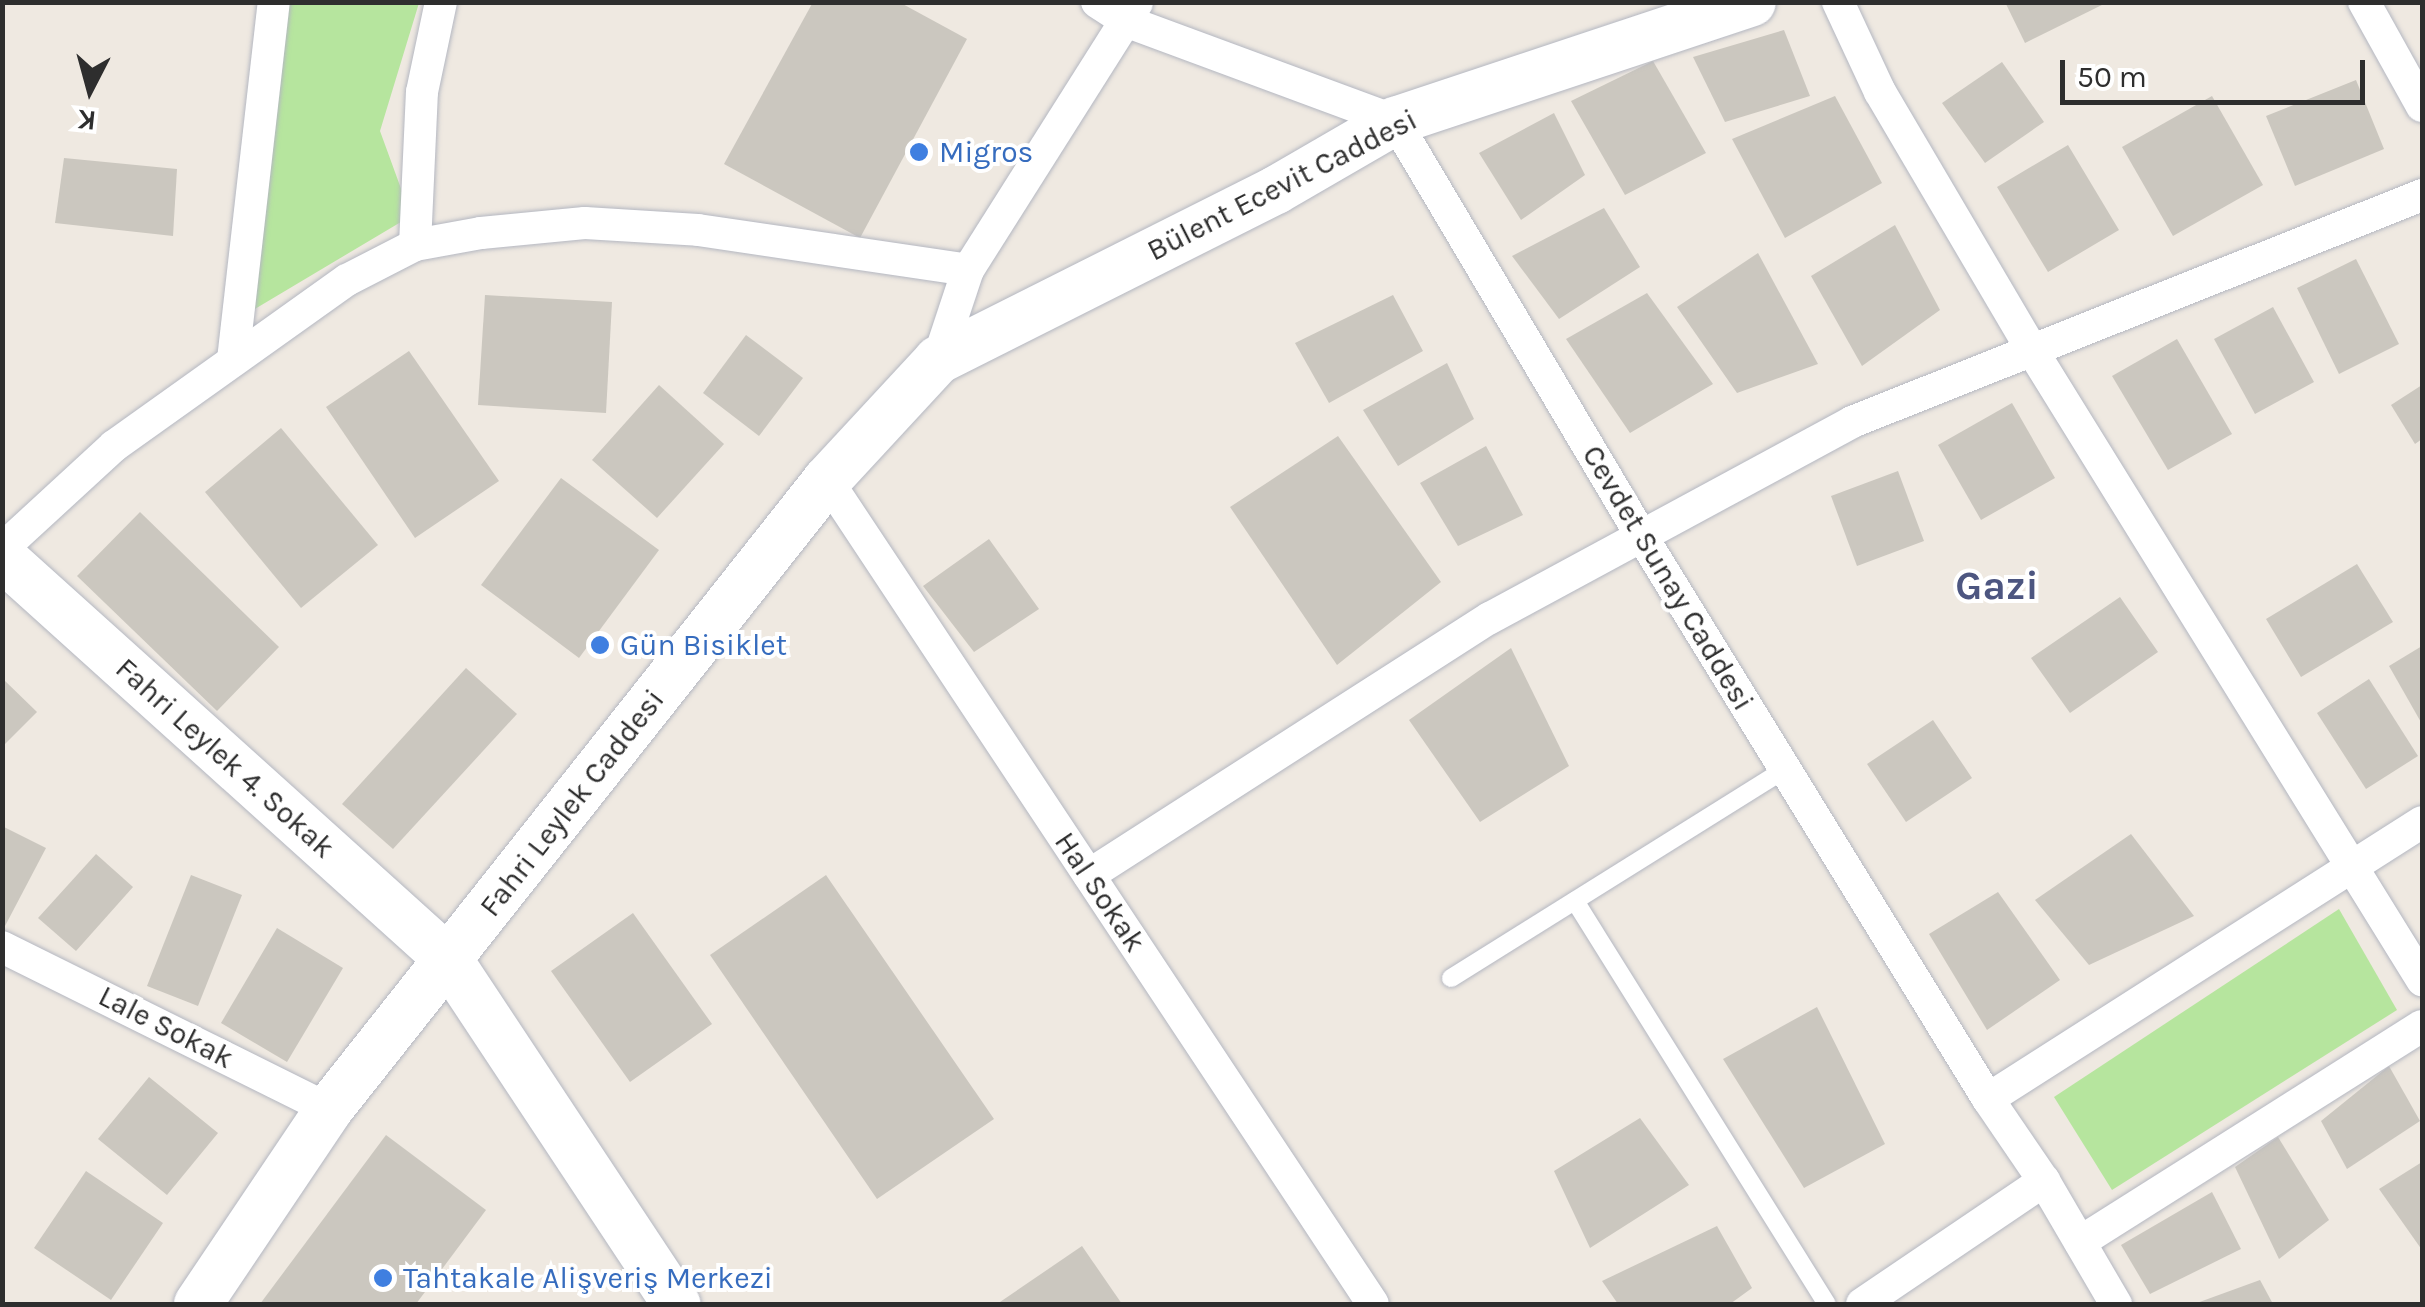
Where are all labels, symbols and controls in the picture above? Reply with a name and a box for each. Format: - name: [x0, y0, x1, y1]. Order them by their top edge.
- north arrow: [40, 40, 140, 140]
- scale bar: [2065, 40, 2370, 102]
- text: 50 m: [2077, 59, 2147, 95]
- street label: Bülent Ecevit Caddesi: [1141, 101, 1423, 269]
- text: K: [76, 103, 98, 138]
- place label: Migros: [939, 134, 1033, 170]
- marker: Migros: [908, 141, 930, 163]
- street label: Cevdet Sunay Caddesi: [1575, 439, 1761, 717]
- district label: Gazi: [1955, 562, 2039, 610]
- place label: Gün Bisiklet: [620, 627, 787, 663]
- marker: Gün Bisiklet: [589, 634, 611, 656]
- street label: Fahri Leylek 4. Sokak: [108, 650, 342, 866]
- street label: Fahri Leylek Caddesi: [472, 682, 672, 924]
- street label: Hal Sokak: [1047, 825, 1153, 959]
- street label: Lale Sokak: [93, 978, 239, 1076]
- place label: Tahtakale Alişveriş Merkezi: [403, 1260, 773, 1296]
- marker: Tahtakale Alişveriş Merkezi: [372, 1267, 394, 1289]

